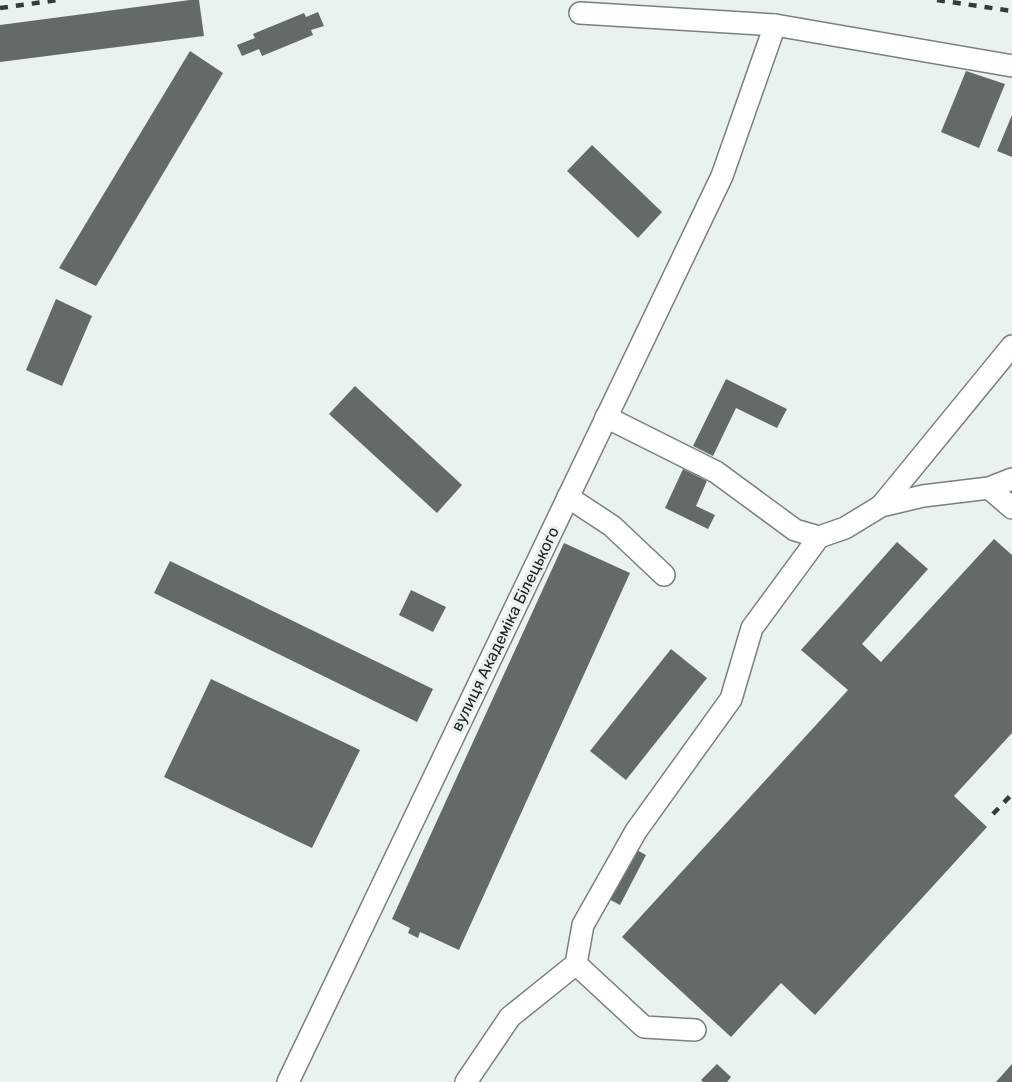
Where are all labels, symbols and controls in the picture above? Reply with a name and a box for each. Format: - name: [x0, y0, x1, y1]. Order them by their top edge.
- street label: вулиця Академіка Білецького: [447, 524, 563, 734]

